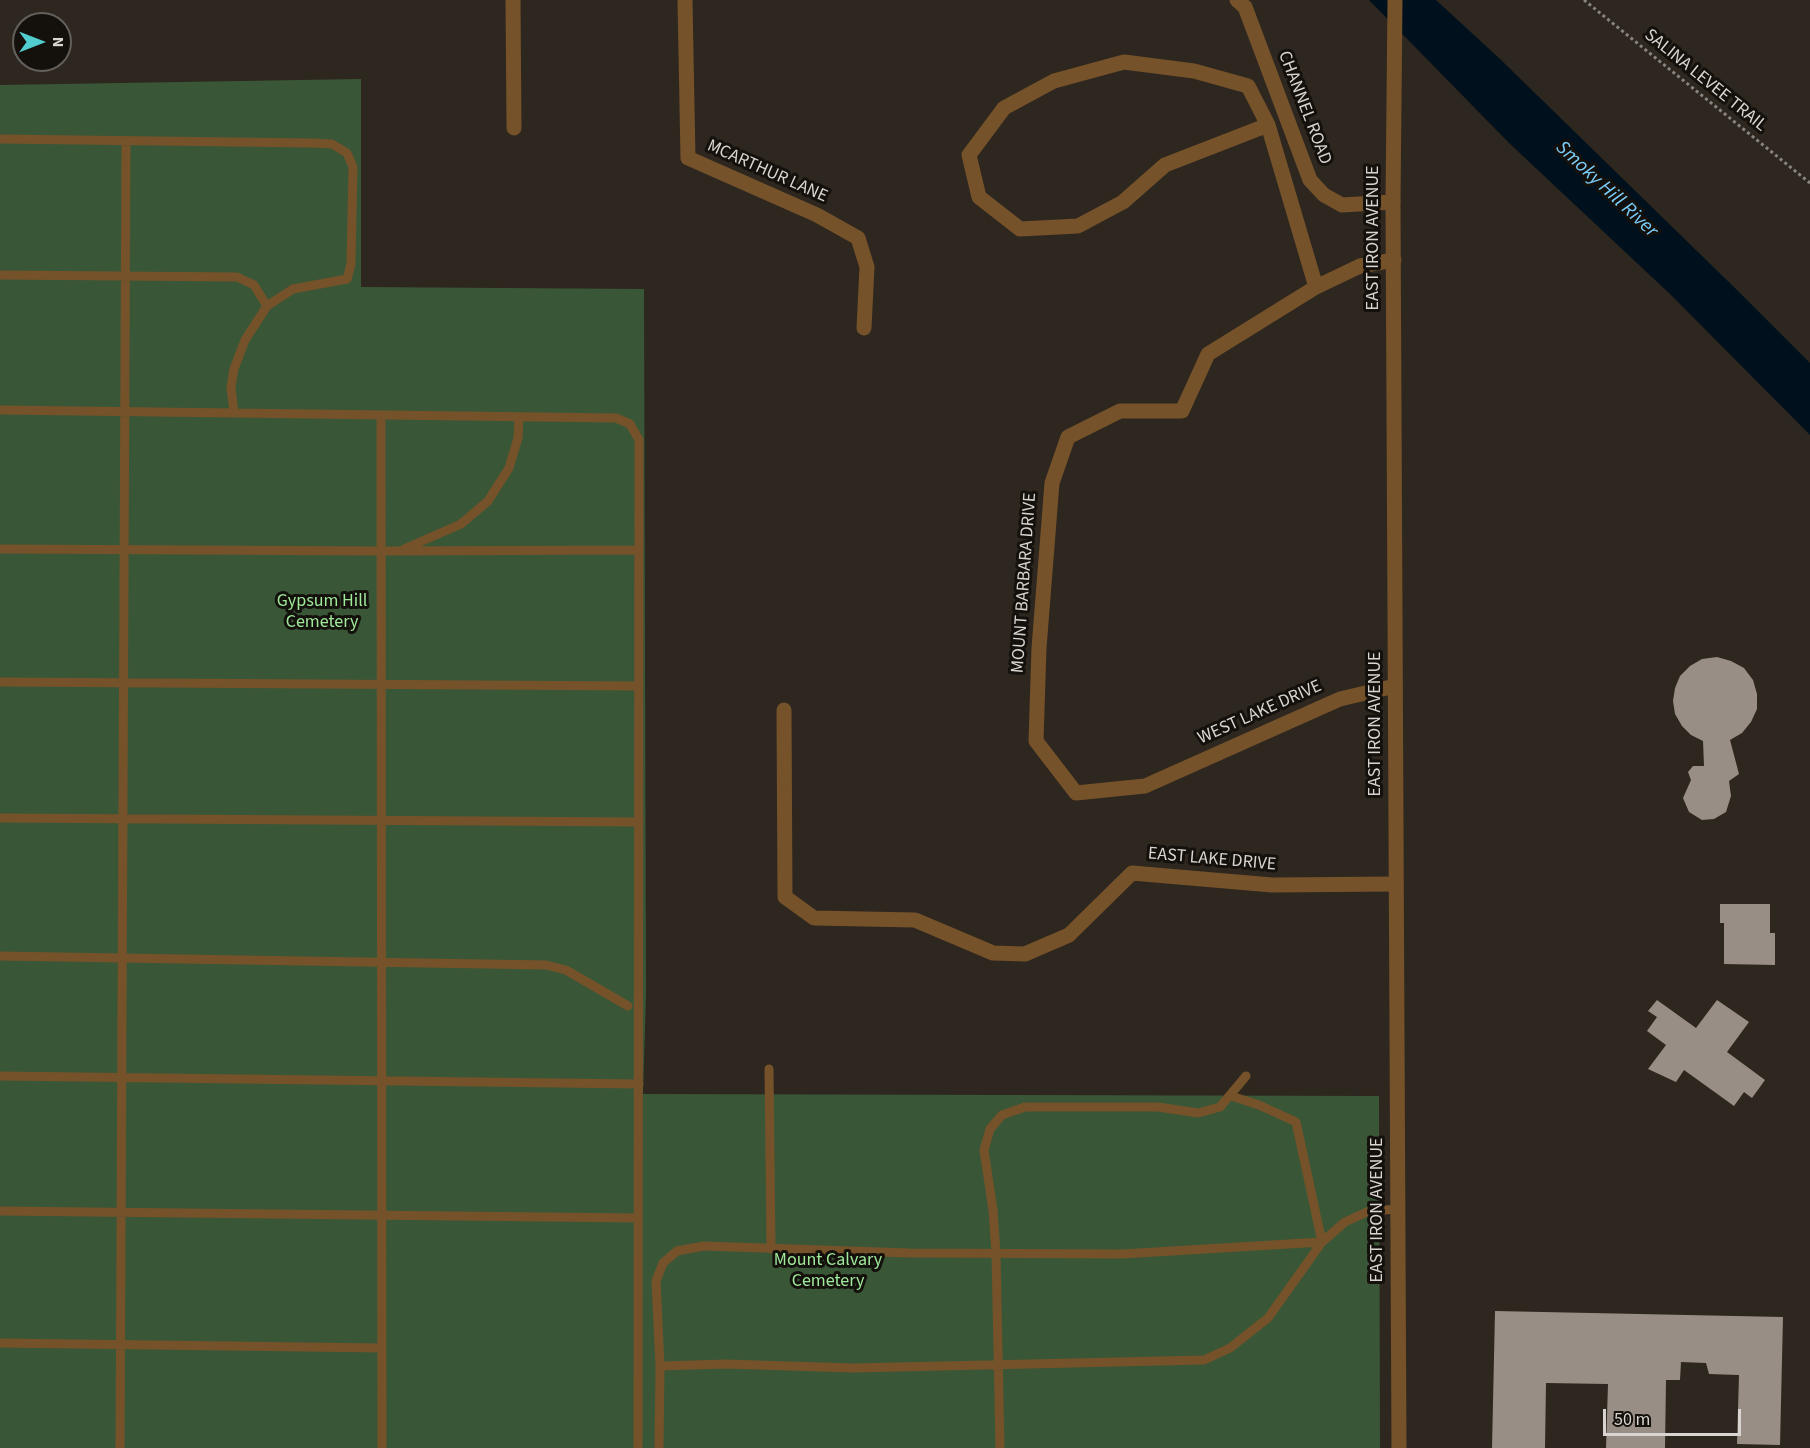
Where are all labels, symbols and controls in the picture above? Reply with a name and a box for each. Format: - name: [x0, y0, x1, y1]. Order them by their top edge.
- north arrow: [12, 12, 72, 72]
- street label: SALINA LEVEE TRAIL: [1640, 25, 1770, 137]
- text: N: [47, 37, 69, 47]
- street label: CHANNEL ROAD: [1272, 48, 1336, 168]
- street label: MCARTHUR LANE: [703, 136, 831, 208]
- water label: Smoky Hill River: [1550, 137, 1662, 243]
- street label: EAST IRON AVENUE: [1363, 166, 1385, 310]
- street label: MOUNT BARBARA DRIVE: [1008, 492, 1042, 674]
- park label: Gypsum Hill Cemetery: [277, 591, 367, 634]
- street label: EAST IRON AVENUE: [1365, 652, 1387, 796]
- street label: WEST LAKE DRIVE: [1195, 676, 1325, 750]
- street label: EAST LAKE DRIVE: [1147, 844, 1277, 876]
- street label: EAST IRON AVENUE: [1367, 1138, 1389, 1282]
- park label: Mount Calvary Cemetery: [774, 1250, 882, 1292]
- scale bar: [1606, 1397, 1744, 1435]
- text: 50 m: [1614, 1407, 1650, 1432]

